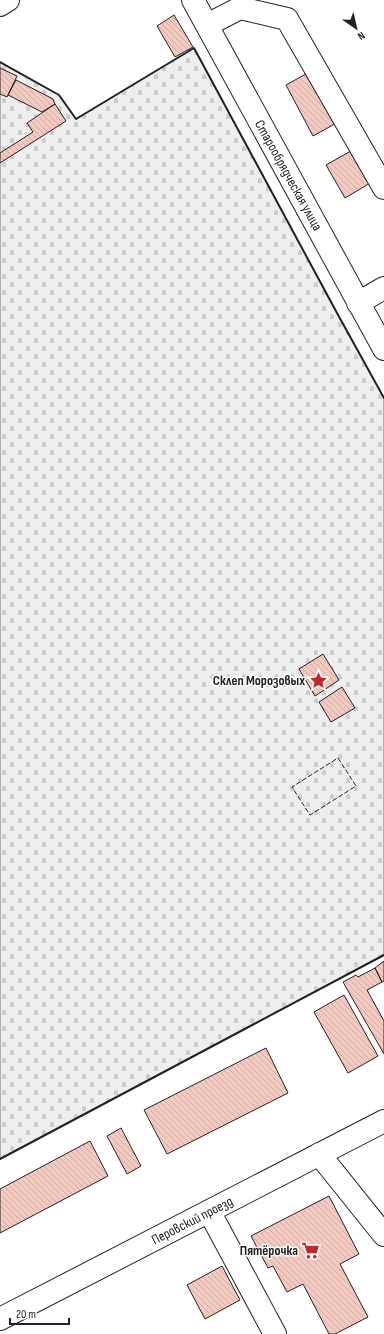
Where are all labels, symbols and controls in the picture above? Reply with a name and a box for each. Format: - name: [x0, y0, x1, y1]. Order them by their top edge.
- north arrow: [336, 8, 376, 48]
- text: N: [355, 29, 367, 43]
- street label: Старообрядческая улица: [251, 117, 326, 234]
- place icon: Склеп Морозовых: [308, 670, 328, 690]
- place label: Склеп Морозовых: [213, 672, 305, 689]
- street label: Перовский проезд: [149, 1193, 236, 1248]
- supermarket icon: Пятёрочка: [301, 1240, 321, 1260]
- place label: Пятёрочка: [240, 1242, 298, 1259]
- scale bar: [10, 1300, 69, 1326]
- text: 20 m: [16, 1307, 36, 1322]

